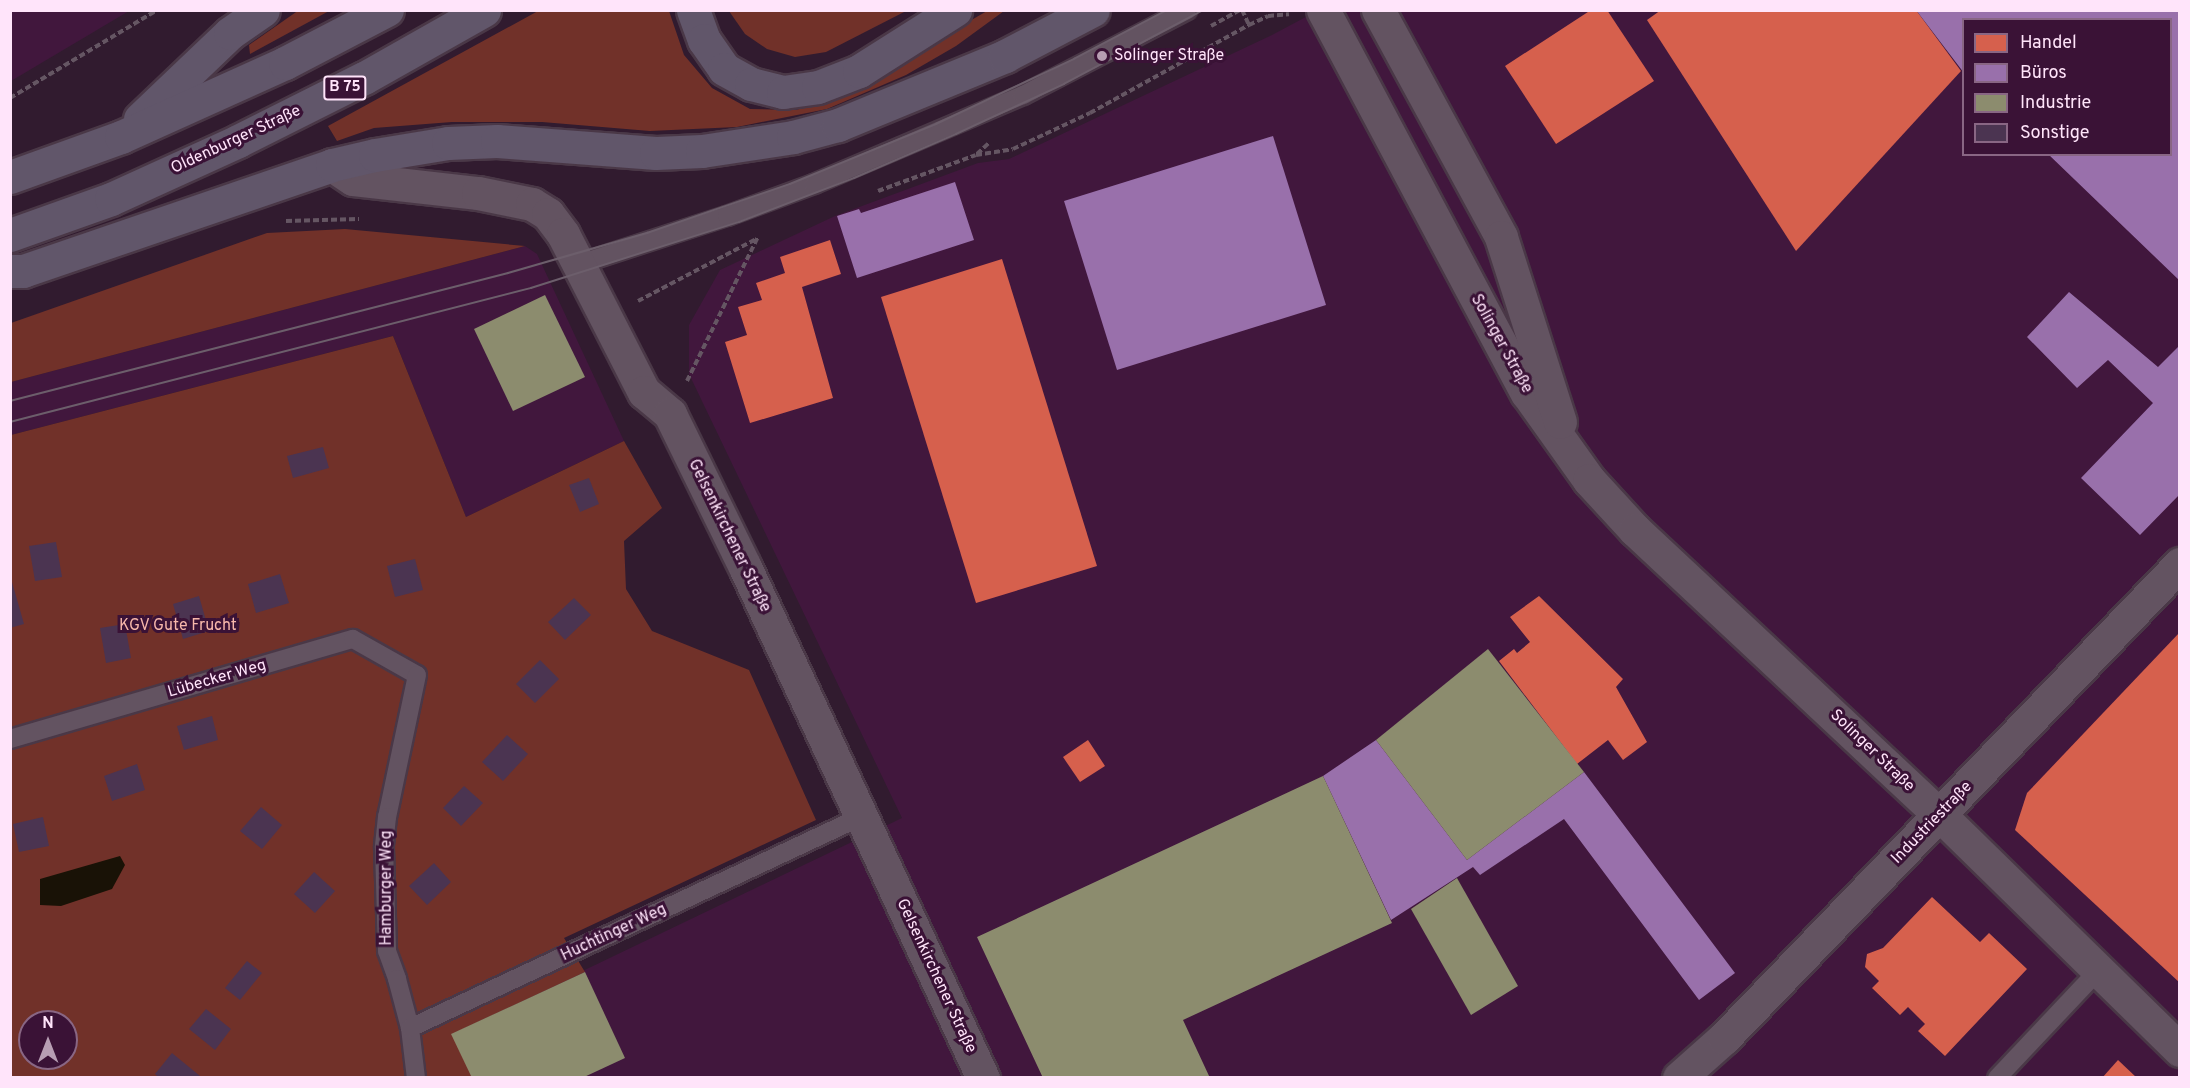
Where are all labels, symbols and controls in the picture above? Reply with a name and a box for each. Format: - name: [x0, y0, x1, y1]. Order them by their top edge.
- legend: [1962, 18, 2172, 156]
- text: Handel: [2020, 32, 2077, 55]
- place label: Solinger Straße: [1114, 46, 1224, 66]
- marker: Solinger Straße: [1095, 49, 1109, 63]
- text: Büros: [2020, 62, 2067, 85]
- road number: B 75: [322, 76, 368, 100]
- text: Industrie: [2020, 92, 2091, 115]
- street label: Oldenburger Straße: [168, 102, 304, 178]
- text: Sonstige: [2020, 122, 2090, 145]
- street label: Solinger Straße: [1466, 291, 1536, 397]
- street label: Gelsenkirchener Straße: [684, 456, 774, 616]
- park label: KGV Gute Frucht: [119, 616, 237, 636]
- street label: Lübecker Weg: [165, 656, 269, 702]
- street label: Solinger Straße: [1826, 706, 1918, 796]
- street label: Industriestraße: [1888, 778, 1976, 868]
- street label: Hamburger Weg: [377, 830, 397, 946]
- street label: Gelsenkirchener Straße: [892, 896, 980, 1056]
- street label: Huchtinger Weg: [558, 900, 670, 966]
- north arrow: [18, 1010, 78, 1070]
- text: N: [42, 1014, 54, 1034]

